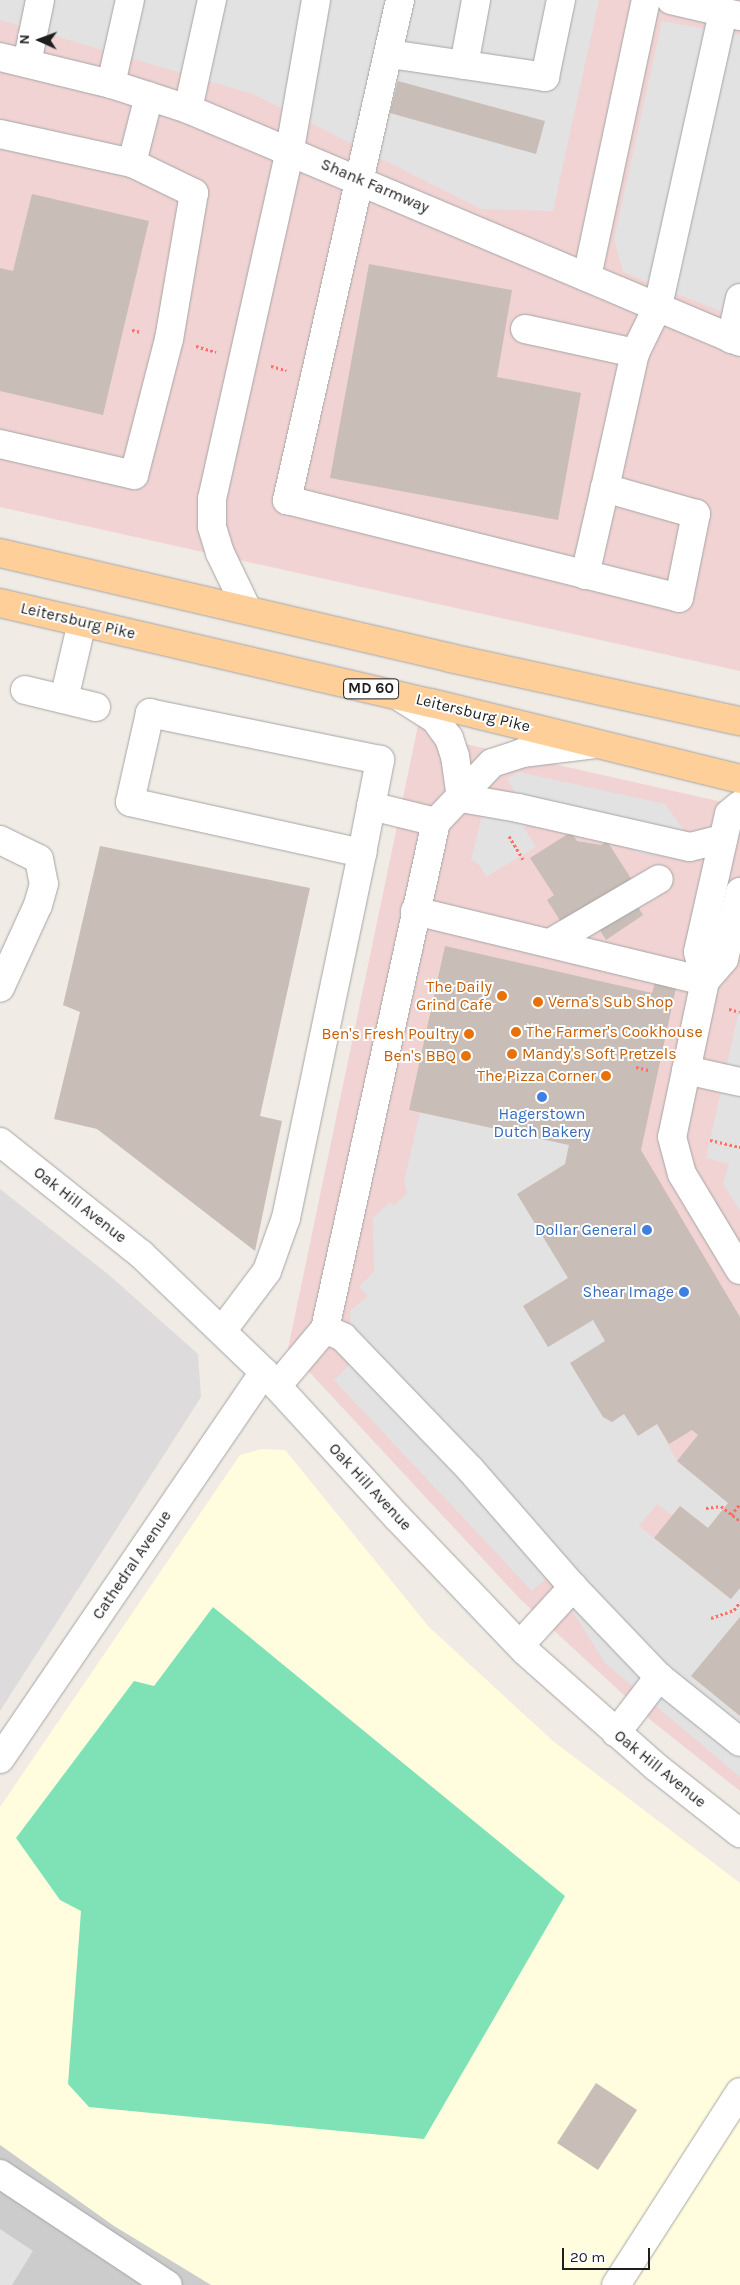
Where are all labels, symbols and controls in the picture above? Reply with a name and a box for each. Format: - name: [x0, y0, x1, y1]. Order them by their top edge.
- north arrow: [15, 15, 65, 65]
- text: N: [16, 34, 33, 45]
- street label: Shank Farmway: [318, 154, 432, 218]
- street label: Leitersburg Pike: [19, 598, 137, 644]
- road number: MD 60: [342, 676, 400, 702]
- street label: Leitersburg Pike: [414, 689, 532, 737]
- place label: The Daily Grind Cafe: [416, 977, 492, 1015]
- marker: The Daily Grind Cafe: [496, 990, 508, 1002]
- place label: Verna's Sub Shop: [548, 992, 673, 1012]
- marker: Verna's Sub Shop: [532, 996, 544, 1008]
- place label: The Farmer's Cookhouse: [526, 1022, 703, 1042]
- place label: Ben's Fresh Poultry: [322, 1024, 459, 1044]
- marker: The Farmer's Cookhouse: [510, 1026, 522, 1038]
- marker: Ben's Fresh Poultry: [463, 1028, 475, 1040]
- place label: Mandy's Soft Pretzels: [522, 1044, 677, 1064]
- place label: Ben's BBQ: [383, 1046, 456, 1066]
- marker: Mandy's Soft Pretzels: [506, 1048, 518, 1060]
- marker: Ben's BBQ: [460, 1050, 472, 1062]
- place label: The Pizza Corner: [477, 1066, 596, 1086]
- marker: The Pizza Corner: [600, 1070, 612, 1082]
- marker: Hagerstown Dutch Bakery: [536, 1091, 548, 1103]
- place label: Hagerstown Dutch Bakery: [493, 1104, 591, 1142]
- street label: Oak Hill Avenue: [30, 1163, 130, 1247]
- place label: Dollar General: [535, 1220, 637, 1240]
- marker: Dollar General: [641, 1224, 653, 1236]
- place label: Shear Image: [583, 1282, 674, 1302]
- marker: Shear Image: [678, 1286, 690, 1298]
- street label: Oak Hill Avenue: [325, 1439, 415, 1535]
- street label: Cathedral Avenue: [88, 1507, 176, 1623]
- street label: Oak Hill Avenue: [610, 1726, 710, 1812]
- scale bar: [565, 2238, 652, 2270]
- text: 20 m: [570, 2248, 605, 2266]

